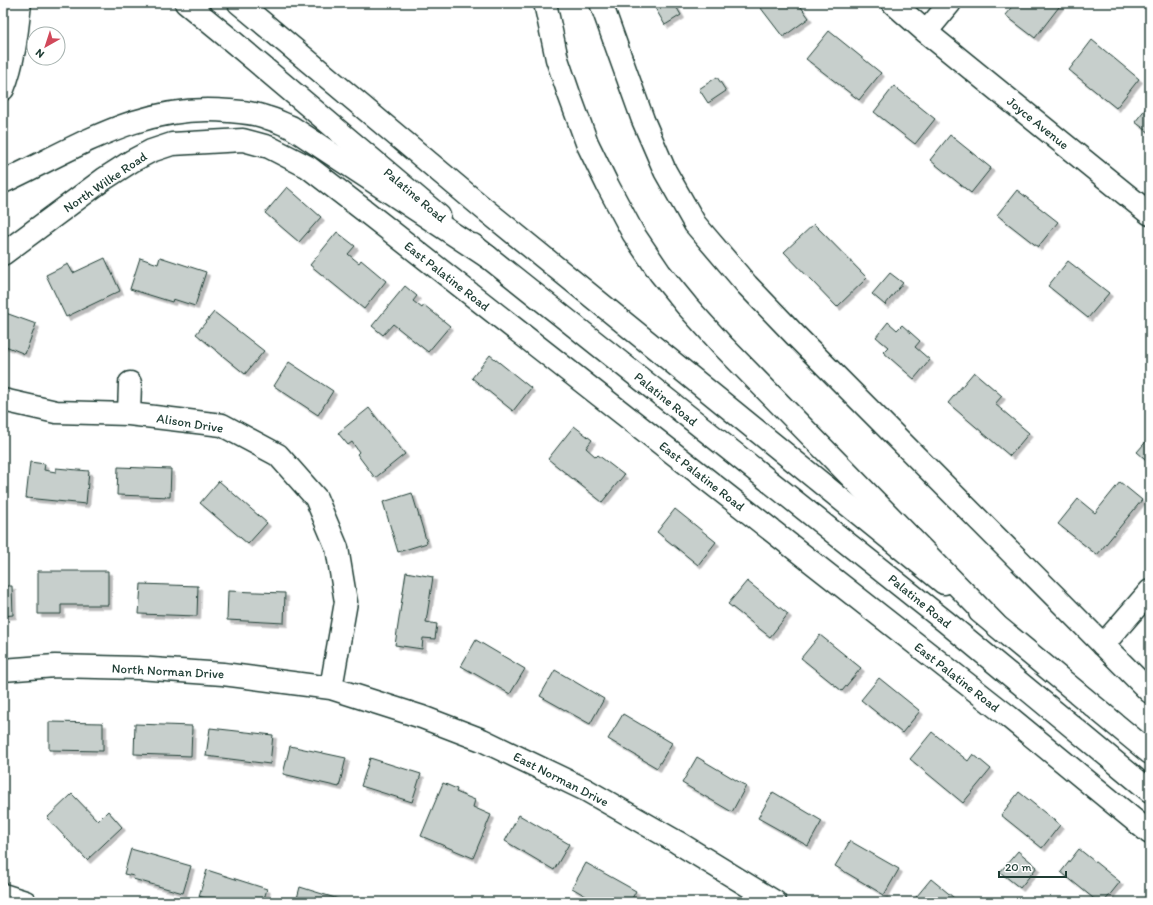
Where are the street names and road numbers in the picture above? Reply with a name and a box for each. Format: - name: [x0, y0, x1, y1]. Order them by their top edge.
- street label: Joyce Avenue: [1004, 94, 1072, 152]
- street label: North Wilke Road: [60, 149, 150, 215]
- street label: Palatine Road: [381, 165, 449, 225]
- street label: East Palatine Road: [401, 238, 493, 314]
- street label: Palatine Road: [631, 369, 701, 429]
- street label: Alison Drive: [156, 410, 224, 436]
- street label: East Palatine Road: [656, 438, 748, 514]
- street label: Palatine Road: [885, 571, 955, 631]
- street label: East Palatine Road: [911, 639, 1003, 715]
- street label: North Norman Drive: [111, 661, 225, 681]
- street label: East Norman Drive: [511, 749, 611, 809]

